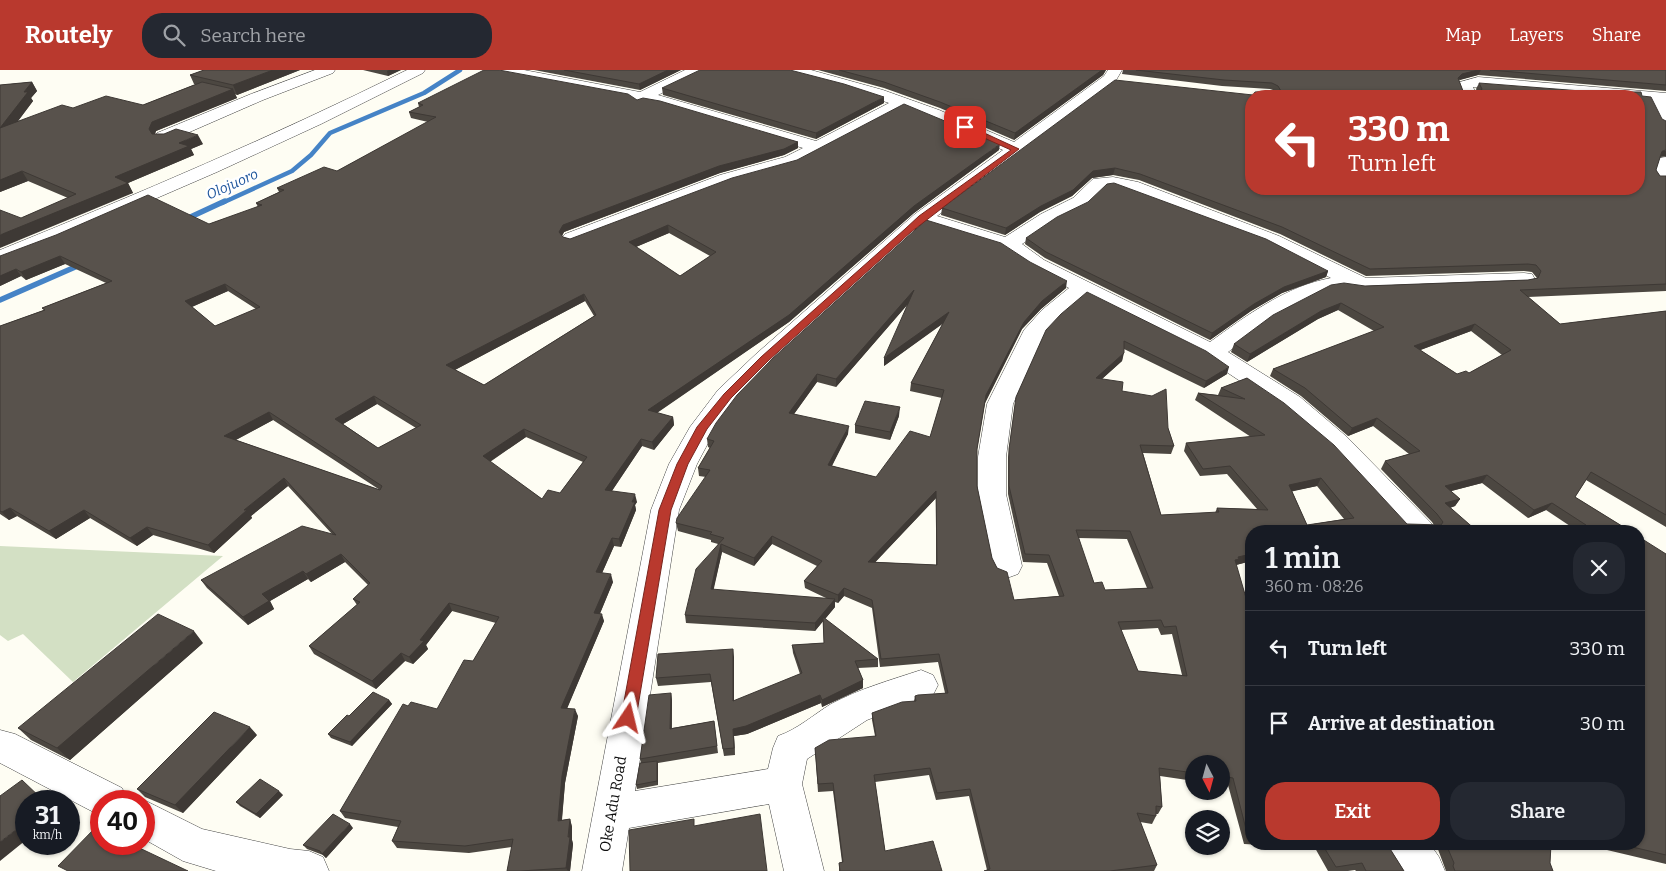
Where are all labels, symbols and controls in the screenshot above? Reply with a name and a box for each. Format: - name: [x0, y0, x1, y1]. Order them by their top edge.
- search box: [142, 13, 492, 58]
- text: Routely: [25, 21, 112, 49]
- icon: search: [160, 21, 188, 49]
- text: Search here: [200, 24, 306, 47]
- text: Map: [1445, 24, 1481, 46]
- text: Layers: [1509, 24, 1564, 46]
- text: Share: [1592, 24, 1641, 46]
- pin: [944, 106, 986, 148]
- text: 330 m: [1348, 108, 1450, 150]
- icon: left: [1265, 110, 1330, 175]
- icon: arrive: [951, 113, 979, 141]
- text: Turn left: [1348, 150, 1436, 177]
- water label: Olojuoro: [204, 165, 261, 203]
- text: 1 min: [1265, 540, 1340, 576]
- button: close: [1573, 542, 1625, 594]
- text: 360 m · 08:26: [1265, 577, 1363, 596]
- icon: left: [1265, 634, 1293, 662]
- text: Turn left: [1308, 637, 1387, 660]
- text: 330 m: [1570, 637, 1625, 660]
- position arrow: [601, 691, 653, 743]
- icon: arrive: [1265, 709, 1293, 737]
- text: Arrive at destination: [1308, 712, 1495, 735]
- text: 30 m: [1580, 712, 1625, 735]
- street label: Oke Adu Road: [596, 755, 630, 853]
- north arrow: [1185, 755, 1230, 800]
- map controls: [1185, 755, 1230, 855]
- button: Exit: [1265, 782, 1440, 840]
- button: Share: [1450, 782, 1625, 840]
- speed limit sign: 40: [90, 790, 155, 855]
- text: 31: [35, 801, 60, 831]
- button: layers: [1185, 810, 1230, 855]
- text: km/h: [33, 828, 62, 842]

